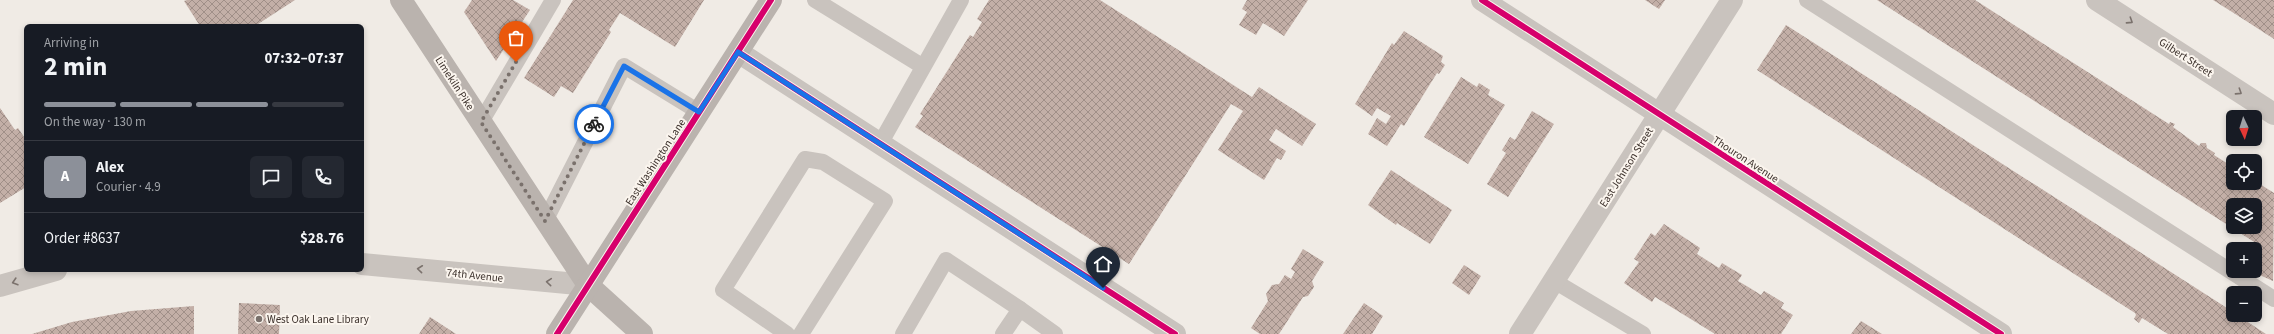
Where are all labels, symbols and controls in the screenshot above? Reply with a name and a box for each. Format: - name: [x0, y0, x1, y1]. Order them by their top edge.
- one-way arrow: [2126, 16, 2133, 24]
- pin: [499, 21, 533, 62]
- icon: bag: [505, 27, 527, 49]
- text: Arriving in: [44, 34, 99, 52]
- street label: Gilbert Street: [2156, 34, 2216, 81]
- text: 2 min: [44, 48, 107, 85]
- text: 07:32–07:37: [264, 48, 344, 69]
- street label: Limekiln Pike: [432, 53, 478, 114]
- one-way arrow: [2235, 87, 2242, 94]
- courier: [574, 104, 614, 144]
- north arrow: [2226, 110, 2262, 146]
- map controls: [2226, 110, 2262, 322]
- text: On the way · 130 m: [44, 113, 146, 131]
- icon: bike: [583, 113, 605, 135]
- street label: East Washington Lane: [622, 116, 689, 209]
- street label: East Johnson Street: [1596, 124, 1657, 210]
- street label: Thouron Avenue: [1710, 133, 1782, 187]
- button: locate: [2226, 154, 2262, 190]
- button: chat: [250, 156, 292, 198]
- button: phone: [302, 156, 344, 198]
- text: Alex: [96, 157, 124, 178]
- text: A: [61, 166, 69, 187]
- text: Courier · 4.9: [96, 178, 161, 196]
- button: layers: [2226, 198, 2262, 234]
- text: Order #8637: [44, 228, 120, 249]
- text: $28.76: [300, 228, 344, 249]
- button: +: [2226, 242, 2262, 278]
- pin: [1086, 247, 1120, 288]
- icon: home: [1092, 253, 1114, 275]
- one-way arrow: [417, 265, 423, 274]
- street label: 74th Avenue: [446, 265, 504, 286]
- one-way arrow: [11, 277, 18, 286]
- one-way arrow: [546, 277, 552, 286]
- button: −: [2226, 286, 2262, 322]
- place label: West Oak Lane Library: [267, 312, 369, 327]
- marker: West Oak Lane Library: [254, 314, 264, 324]

